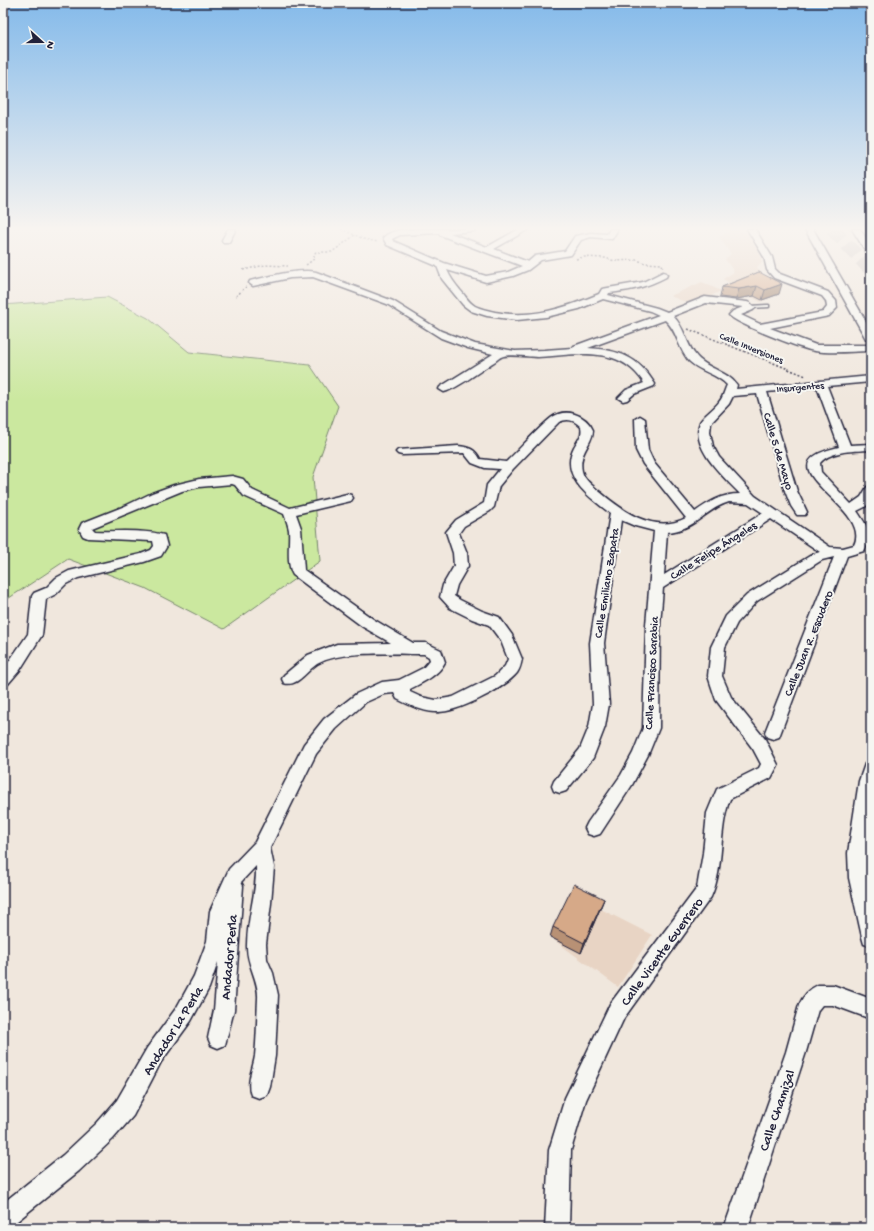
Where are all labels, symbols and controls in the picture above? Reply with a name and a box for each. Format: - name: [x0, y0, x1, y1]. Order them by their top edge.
- north arrow: [22, 22, 62, 62]
- text: N: [43, 39, 56, 50]
- street label: Calle Inversiones: [718, 331, 785, 367]
- street label: Insurgentes: [776, 380, 825, 396]
- street label: Calle 5 de Mayo: [759, 411, 795, 492]
- street label: Calle Felipe Ángeles: [668, 519, 760, 584]
- street label: Calle Emiliano Zapata: [592, 527, 624, 639]
- street label: Calle Juan R. Escudero: [782, 589, 837, 699]
- street label: Calle Francisco Sarabia: [643, 616, 663, 730]
- street label: Calle Vicente Guerrero: [618, 895, 708, 1010]
- street label: Andador Perla: [218, 913, 243, 1000]
- street label: Andador La Perla: [140, 983, 209, 1079]
- street label: Calle Chamizal: [756, 1068, 800, 1154]

